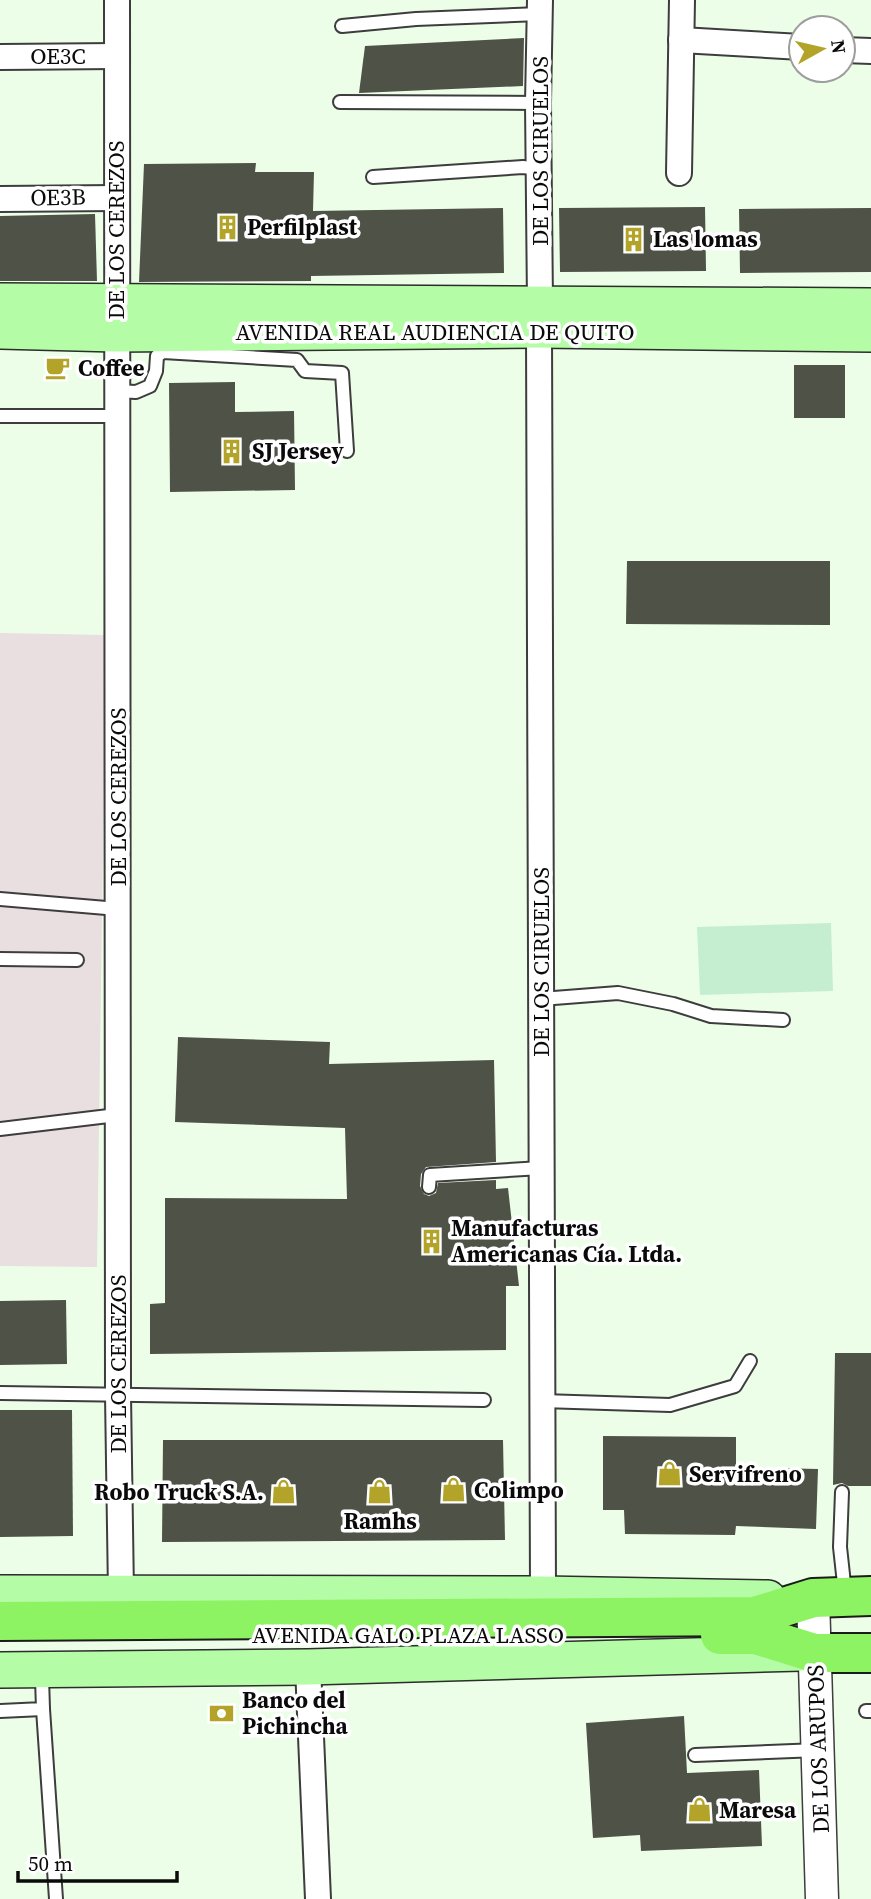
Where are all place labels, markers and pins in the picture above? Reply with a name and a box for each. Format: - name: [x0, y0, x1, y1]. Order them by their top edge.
- place label: Perfilplast: [247, 211, 358, 243]
- building icon: Perfilplast: [213, 213, 241, 241]
- place label: Las lomas: [653, 223, 758, 255]
- building icon: Las lomas: [619, 225, 647, 253]
- place label: Coffee: [78, 352, 145, 384]
- cafe icon: Coffee: [44, 354, 72, 382]
- place label: SJ Jersey: [252, 435, 344, 467]
- building icon: SJ Jersey: [218, 437, 246, 465]
- place label: Manufacturas Americanas Cía. Ltda.: [451, 1212, 682, 1270]
- building icon: Manufacturas Americanas Cía. Ltda.: [417, 1227, 445, 1255]
- place label: Servifreno: [689, 1458, 802, 1490]
- shop icon: Servifreno: [655, 1460, 683, 1488]
- place label: Colimpo: [474, 1474, 564, 1506]
- place label: Robo Truck S.A.: [94, 1476, 264, 1508]
- shop icon: Colimpo: [440, 1476, 468, 1504]
- shop icon: Ramhs: [366, 1477, 394, 1505]
- shop icon: Robo Truck S.A.: [270, 1478, 298, 1506]
- place label: Ramhs: [343, 1505, 417, 1537]
- place label: Banco del Pichincha: [242, 1684, 349, 1742]
- bank icon: Banco del Pichincha: [208, 1699, 236, 1727]
- place label: Maresa: [719, 1794, 797, 1826]
- shop icon: Maresa: [685, 1796, 713, 1824]

